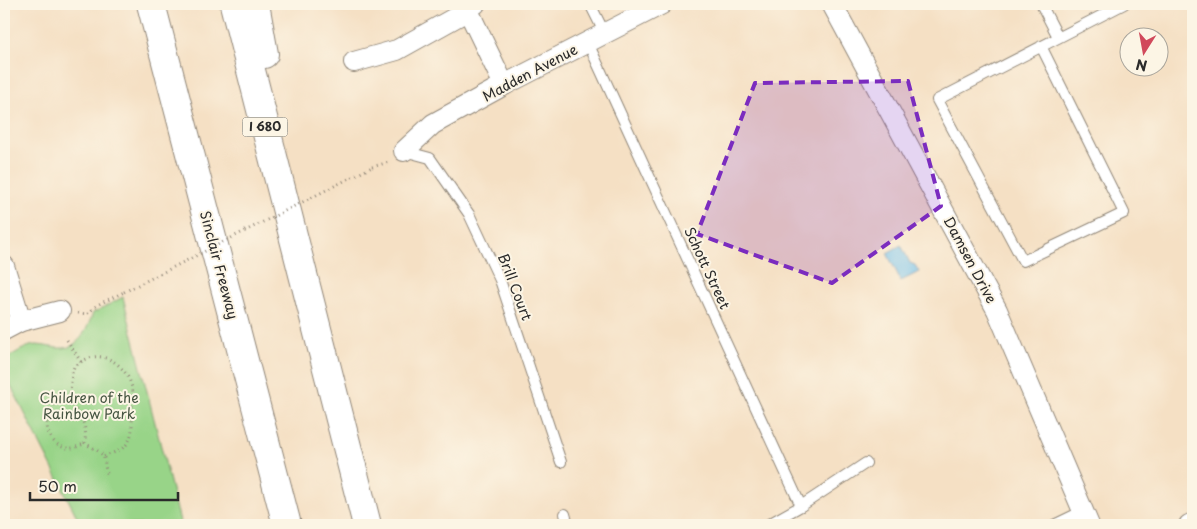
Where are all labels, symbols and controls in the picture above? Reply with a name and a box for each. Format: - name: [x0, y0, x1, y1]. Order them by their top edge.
- north arrow: [1120, 28, 1170, 78]
- street label: Madden Avenue: [479, 38, 581, 106]
- text: N: [1134, 54, 1149, 77]
- road number: I 680: [242, 118, 288, 136]
- street label: Sinclair Freeway: [195, 208, 244, 321]
- street label: Damsen Drive: [939, 213, 1002, 307]
- street label: Schott Street: [679, 223, 736, 313]
- street label: Brill Court: [493, 250, 538, 324]
- park label: Children of the Rainbow Park: [39, 387, 139, 424]
- scale bar: [30, 469, 178, 501]
- text: 50 m: [38, 474, 77, 497]

